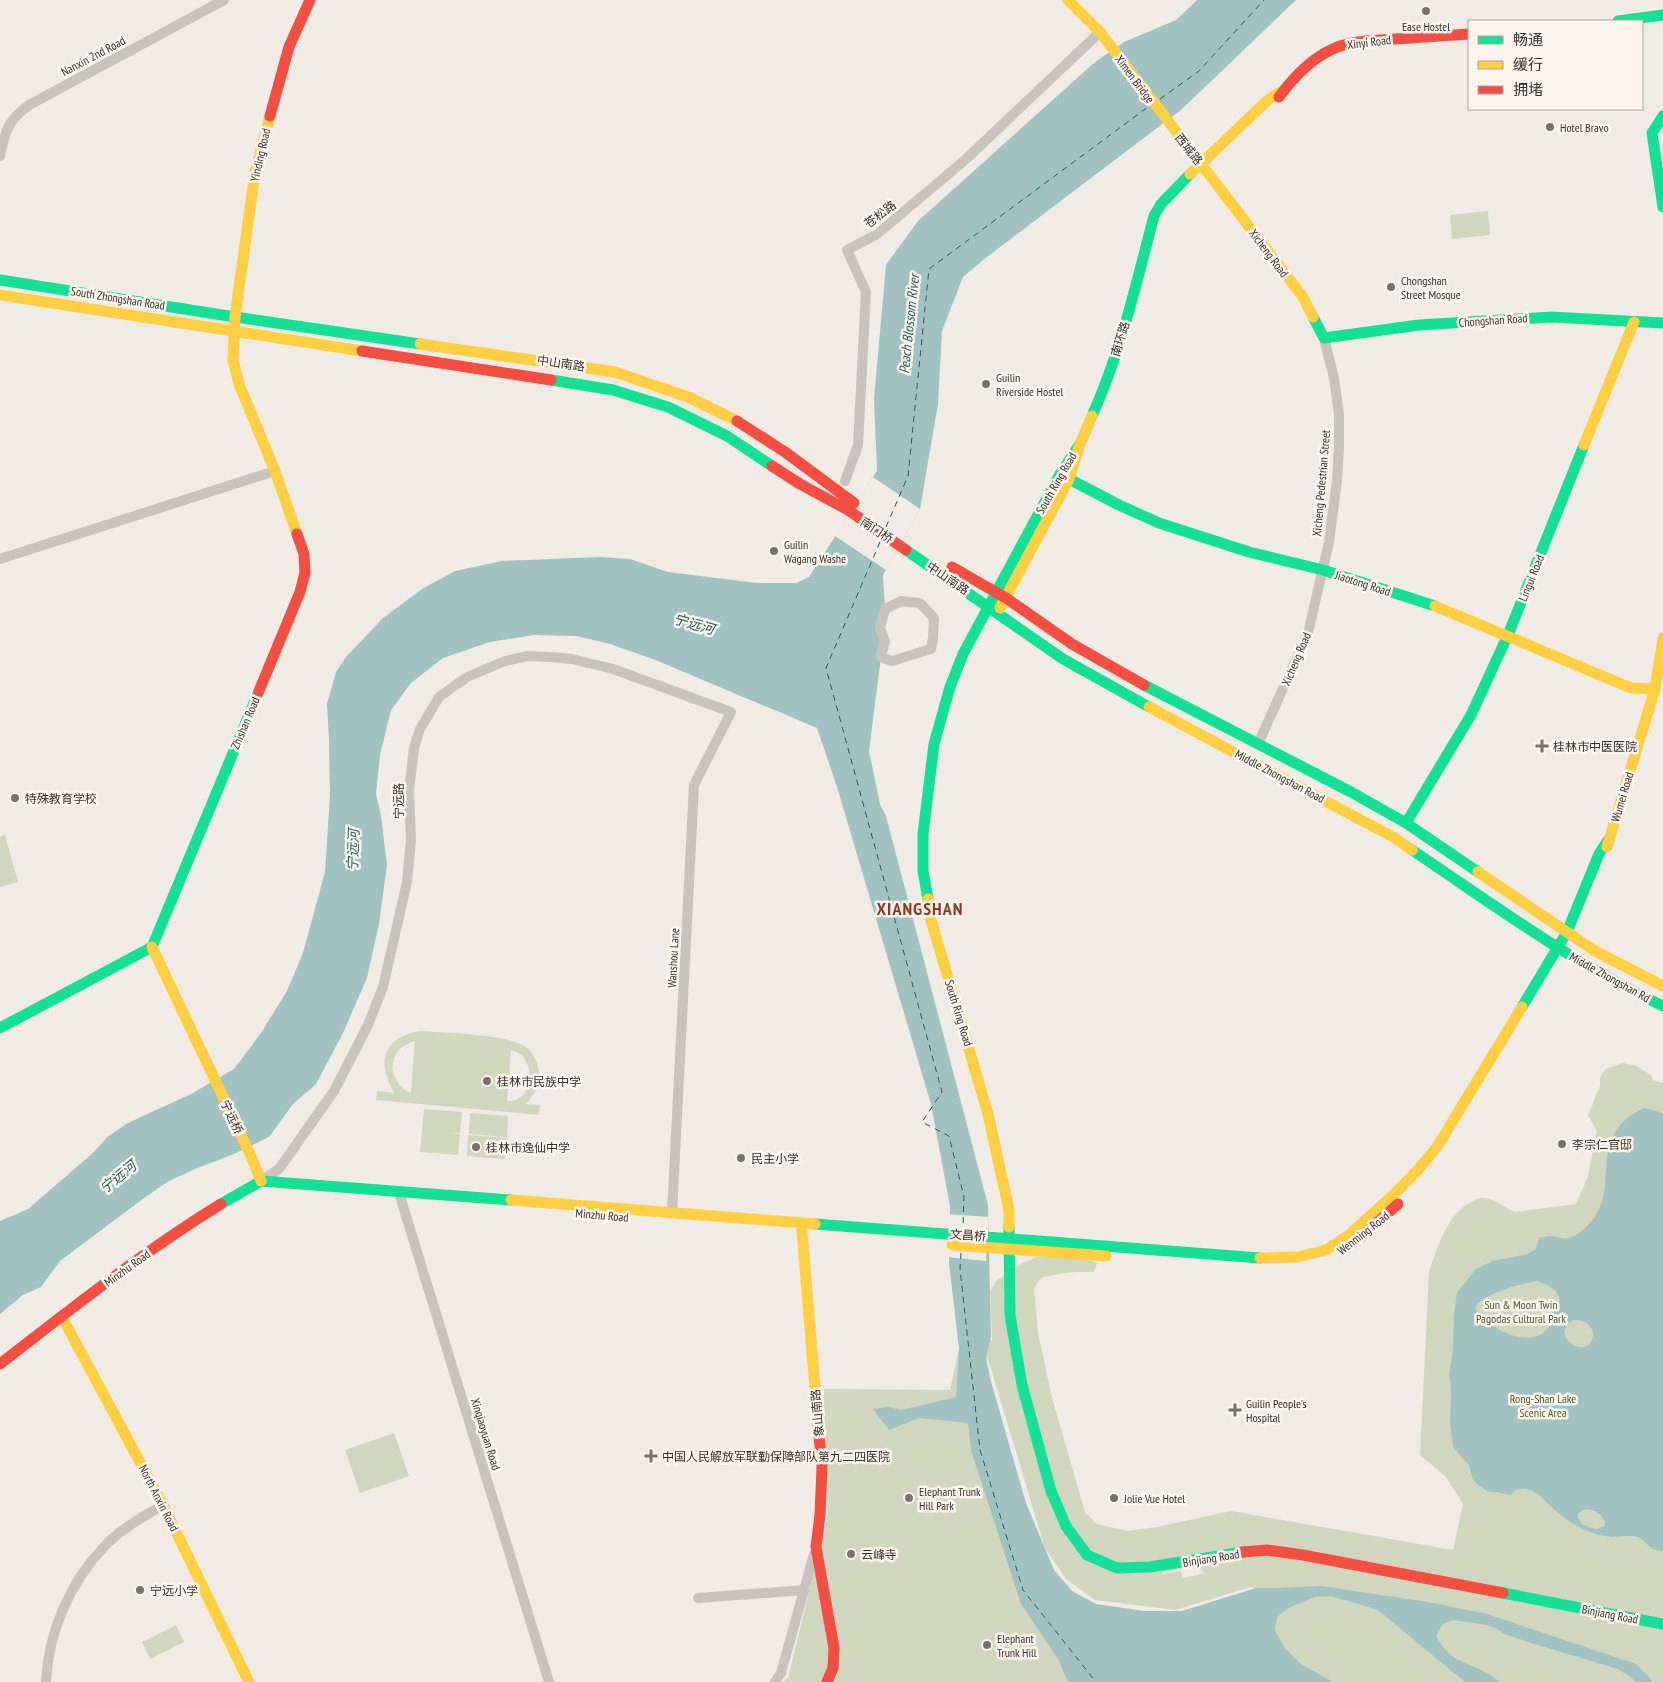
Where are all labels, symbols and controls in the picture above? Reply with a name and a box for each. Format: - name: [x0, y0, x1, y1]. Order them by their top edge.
- marker: Ease Hostel: [1420, 5, 1432, 17]
- place label: Ease Hostel: [1402, 19, 1450, 34]
- legend: [1468, 20, 1643, 110]
- text: 畅通: [1513, 30, 1543, 49]
- street label: Xinyi Road: [1346, 32, 1392, 52]
- street label: Nanxin 2nd Road: [58, 33, 128, 79]
- street label: Ximen Bridge: [1112, 52, 1158, 106]
- text: 缓行: [1513, 55, 1543, 74]
- text: 拥堵: [1513, 80, 1543, 99]
- place label: Hotel Bravo: [1560, 120, 1609, 135]
- marker: Hotel Bravo: [1544, 121, 1556, 133]
- street label: Yinding Road: [247, 127, 273, 183]
- street label: 西城路: [1172, 130, 1206, 168]
- street label: 苍松路: [861, 197, 899, 231]
- street label: Xicheng Road: [1246, 226, 1292, 280]
- water label: Peach Blossom River: [895, 271, 923, 375]
- place label: Chongshan Street Mosque: [1401, 273, 1461, 302]
- marker: Chongshan Street Mosque: [1385, 281, 1397, 293]
- street label: South Zhongshan Road: [70, 283, 166, 313]
- street label: Chongshan Road: [1458, 310, 1528, 330]
- street label: 南环路: [1108, 320, 1132, 358]
- street label: 中山南路: [536, 352, 586, 374]
- place label: Guilin Riverside Hostel: [996, 370, 1063, 399]
- marker: Guilin Riverside Hostel: [980, 378, 992, 390]
- street label: Xicheng Pedestrian Street: [1309, 428, 1333, 537]
- street label: South Ring Road: [1032, 450, 1080, 516]
- street label: 南门桥: [858, 514, 896, 546]
- place label: Guilin Wagang Washe: [784, 537, 846, 566]
- marker: Guilin Wagang Washe: [768, 545, 780, 557]
- street label: Lingui Road: [1515, 553, 1547, 603]
- street label: 中山南路: [924, 558, 972, 598]
- street label: Jiaotong Road: [1332, 567, 1393, 599]
- water label: 宁远河: [671, 610, 720, 639]
- street label: Xicheng Road: [1278, 630, 1314, 688]
- street label: Zhishan Road: [227, 694, 263, 752]
- marker: 桂林市中医医院: [1535, 739, 1549, 753]
- place label: 桂林市中医医院: [1553, 739, 1637, 754]
- street label: Middle Zhongshan Road: [1233, 746, 1327, 806]
- street label: Wumei Road: [1607, 770, 1637, 824]
- street label: 宁远路: [391, 783, 406, 819]
- place label: 特殊教育学校: [25, 791, 97, 806]
- marker: 特殊教育学校: [9, 792, 21, 804]
- water label: 宁远河: [343, 826, 363, 871]
- district label: XIANGSHAN: [877, 897, 963, 920]
- street label: Wanshou Lane: [664, 928, 682, 988]
- street label: Middle Zhongshan Rd: [1567, 949, 1653, 1005]
- street label: South Ring Road: [942, 978, 976, 1048]
- place label: 桂林市民族中学: [497, 1074, 581, 1089]
- marker: 桂林市民族中学: [481, 1075, 493, 1087]
- street label: 宁远桥: [218, 1098, 246, 1136]
- place label: 李宗仁官邸: [1572, 1137, 1632, 1152]
- marker: 李宗仁官邸: [1556, 1138, 1568, 1150]
- place label: 桂林市逸仙中学: [486, 1140, 570, 1155]
- marker: 桂林市逸仙中学: [470, 1141, 482, 1153]
- place label: 民主小学: [751, 1151, 799, 1166]
- marker: 民主小学: [735, 1152, 747, 1164]
- water label: 宁远河: [96, 1155, 142, 1197]
- street label: Minzhu Road: [575, 1205, 629, 1225]
- street label: Wenming Road: [1334, 1208, 1392, 1258]
- street label: 文昌桥: [950, 1226, 986, 1244]
- street label: Minzhu Road: [101, 1246, 153, 1290]
- park label: Sun & Moon Twin Pagodas Cultural Park: [1476, 1297, 1566, 1326]
- street label: 象山南路: [807, 1388, 827, 1438]
- park label: Rong-Shan Lake Scenic Area: [1510, 1391, 1576, 1420]
- street label: Xinqiaoyuan Road: [468, 1396, 504, 1472]
- place label: Guilin People's Hospital: [1246, 1396, 1306, 1425]
- marker: Guilin People's Hospital: [1228, 1403, 1242, 1417]
- marker: 中国人民解放军联勤保障部队第九二四医院: [644, 1449, 658, 1463]
- place label: 中国人民解放军联勤保障部队第九二四医院: [662, 1449, 890, 1464]
- street label: North Anxin Road: [136, 1462, 182, 1534]
- place label: Elephant Trunk Hill Park: [919, 1484, 981, 1513]
- place label: Jolie Vue Hotel: [1123, 1491, 1185, 1506]
- marker: Elephant Trunk Hill Park: [903, 1492, 915, 1504]
- marker: Jolie Vue Hotel: [1108, 1492, 1120, 1504]
- street label: Binjiang Road: [1182, 1546, 1240, 1570]
- place label: 云峰寺: [861, 1547, 897, 1562]
- marker: 云峰寺: [845, 1548, 857, 1560]
- place label: 宁远小学: [150, 1583, 198, 1598]
- marker: 宁远小学: [134, 1584, 146, 1596]
- street label: Binjiang Road: [1581, 1601, 1639, 1627]
- place label: Elephant Trunk Hill: [997, 1631, 1037, 1660]
- marker: Elephant Trunk Hill: [981, 1639, 993, 1651]

